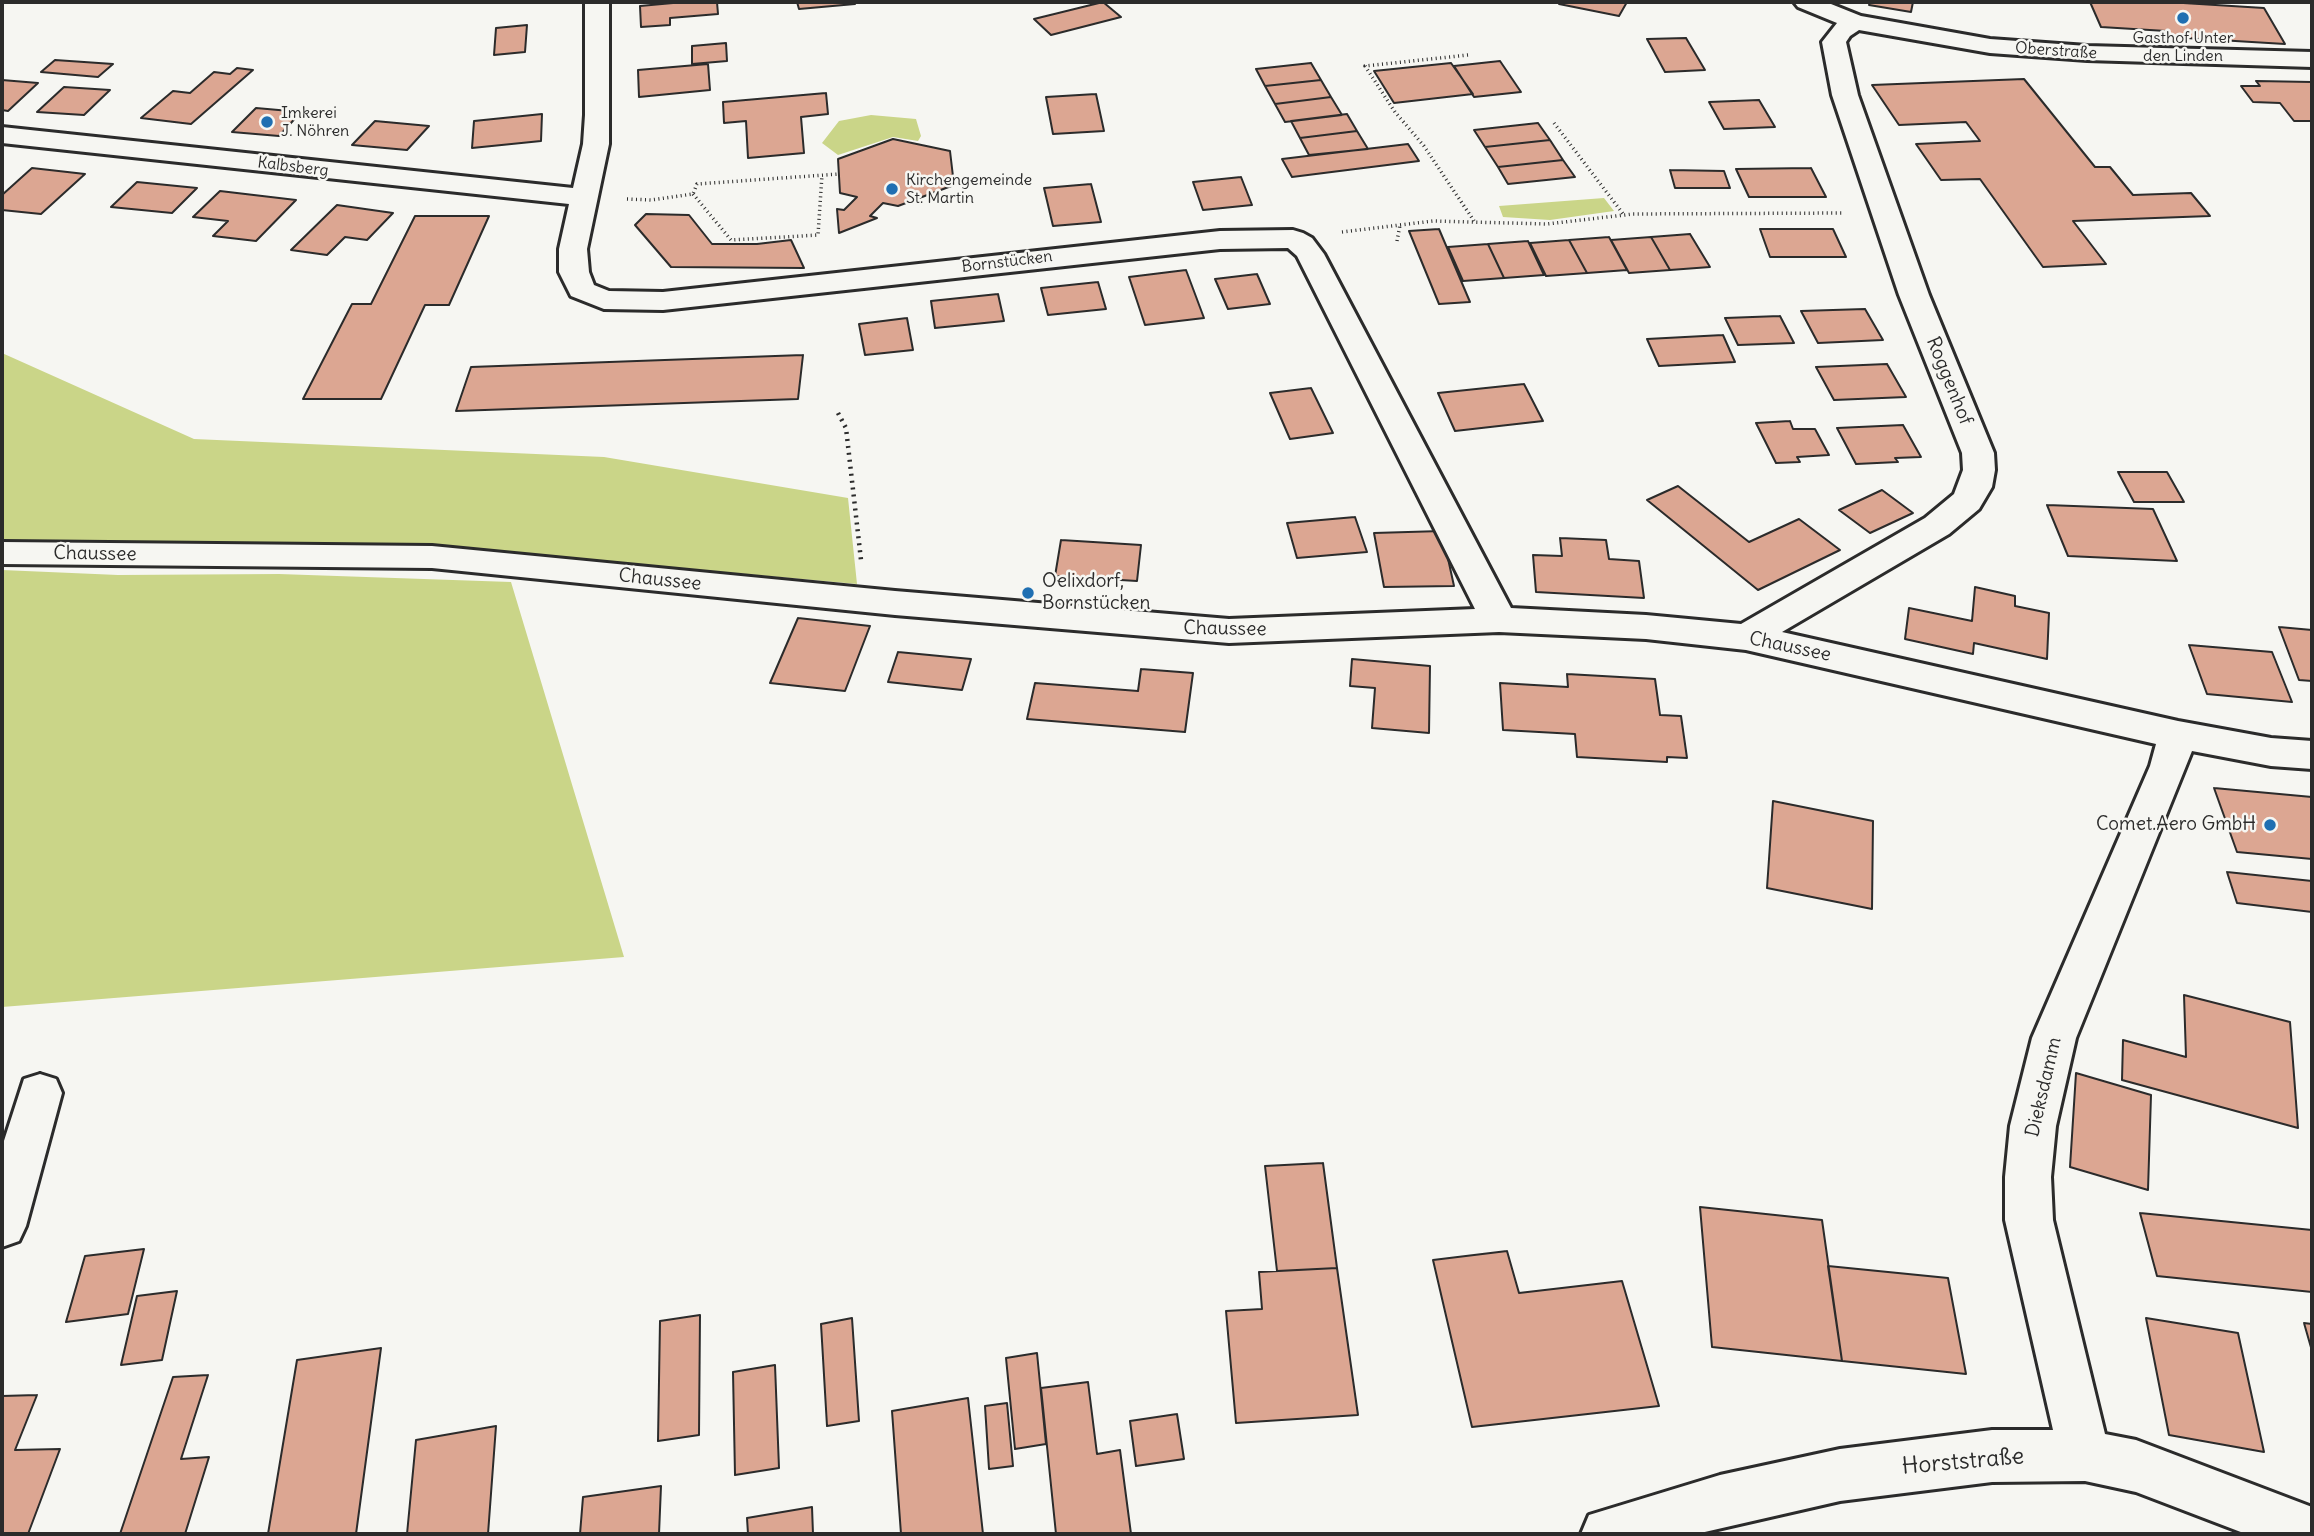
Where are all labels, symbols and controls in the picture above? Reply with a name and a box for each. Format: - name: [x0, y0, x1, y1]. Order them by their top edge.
- marker: Gasthof Unter den Linden: [2175, 10, 2191, 26]
- place label: Gasthof Unter den Linden: [2133, 28, 2233, 66]
- street label: Oberstraße: [2015, 39, 2097, 63]
- place label: Imkerei J. Nöhren: [281, 103, 349, 141]
- marker: Imkerei J. Nöhren: [259, 114, 275, 130]
- street label: Kalbsberg: [256, 153, 330, 181]
- place label: Kirchengemeinde St. Martin: [906, 170, 1032, 208]
- marker: Kirchengemeinde St. Martin: [884, 181, 900, 197]
- street label: Bornstücken: [961, 247, 1053, 277]
- street label: Roggenhof: [1921, 334, 1977, 428]
- street label: Chaussee: [53, 542, 137, 566]
- street label: Chaussee: [617, 564, 703, 596]
- place label: Oelixdorf, Bornstücken: [1042, 571, 1150, 615]
- marker: Oelixdorf, Bornstücken: [1020, 585, 1036, 601]
- street label: Chaussee: [1183, 617, 1267, 641]
- street label: Chaussee: [1747, 627, 1833, 667]
- place label: Comet.Aero GmbH: [2096, 814, 2256, 836]
- marker: Comet.Aero GmbH: [2262, 817, 2278, 833]
- street label: Dieksdamm: [2021, 1035, 2067, 1139]
- street label: Horststraße: [1901, 1443, 2025, 1481]

